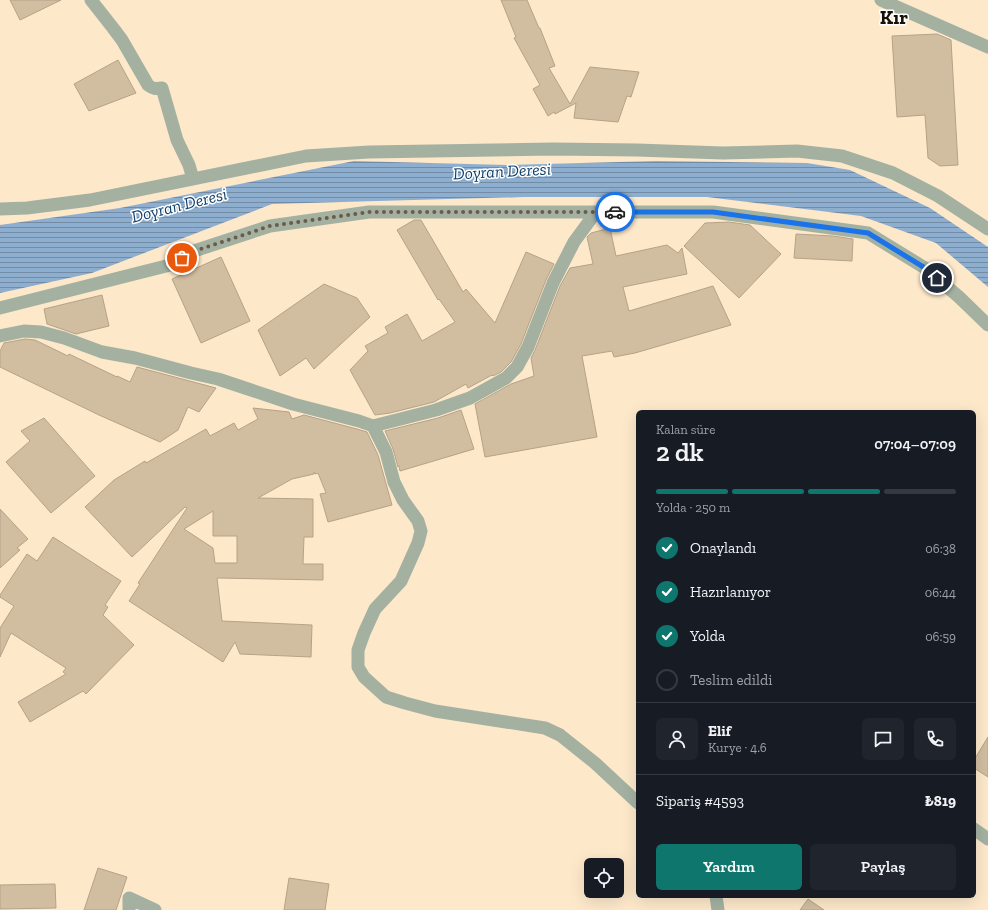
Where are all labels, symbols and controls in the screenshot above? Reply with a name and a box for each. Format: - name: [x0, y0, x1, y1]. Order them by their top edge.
- district label: Kır: [880, 5, 908, 29]
- water label: Doyran Deresi: [453, 158, 551, 184]
- water label: Doyran Deresi: [129, 183, 229, 227]
- courier: [595, 192, 635, 232]
- icon: car: [604, 201, 626, 223]
- pin: [165, 241, 199, 275]
- icon: bag: [171, 247, 193, 269]
- pin: [920, 261, 954, 295]
- icon: home: [926, 267, 948, 289]
- text: Kalan süre: [656, 422, 715, 437]
- text: 07:04–07:09: [874, 435, 956, 453]
- text: 2 dk: [656, 436, 704, 468]
- text: Yolda · 250 m: [656, 500, 730, 515]
- icon: check: [656, 537, 678, 559]
- text: Onaylandı: [690, 539, 756, 557]
- text: 06:38: [925, 541, 956, 556]
- icon: check: [656, 581, 678, 603]
- text: Hazırlanıyor: [690, 583, 771, 601]
- text: 06:44: [925, 585, 956, 600]
- icon: check: [656, 625, 678, 647]
- text: Yolda: [690, 627, 725, 645]
- text: 06:59: [925, 629, 956, 644]
- text: Teslim edildi: [690, 671, 772, 689]
- button: person: [656, 718, 698, 760]
- button: chat: [862, 718, 904, 760]
- button: phone: [914, 718, 956, 760]
- text: Elif: [708, 722, 731, 740]
- text: Kurye · 4.6: [708, 740, 767, 755]
- text: Sipariş #4593: [656, 792, 744, 810]
- text: ₺819: [925, 792, 956, 810]
- button: Yardım: [656, 844, 802, 890]
- button: Paylaş: [810, 844, 956, 890]
- map controls: [584, 858, 624, 898]
- button: locate: [584, 858, 624, 898]

